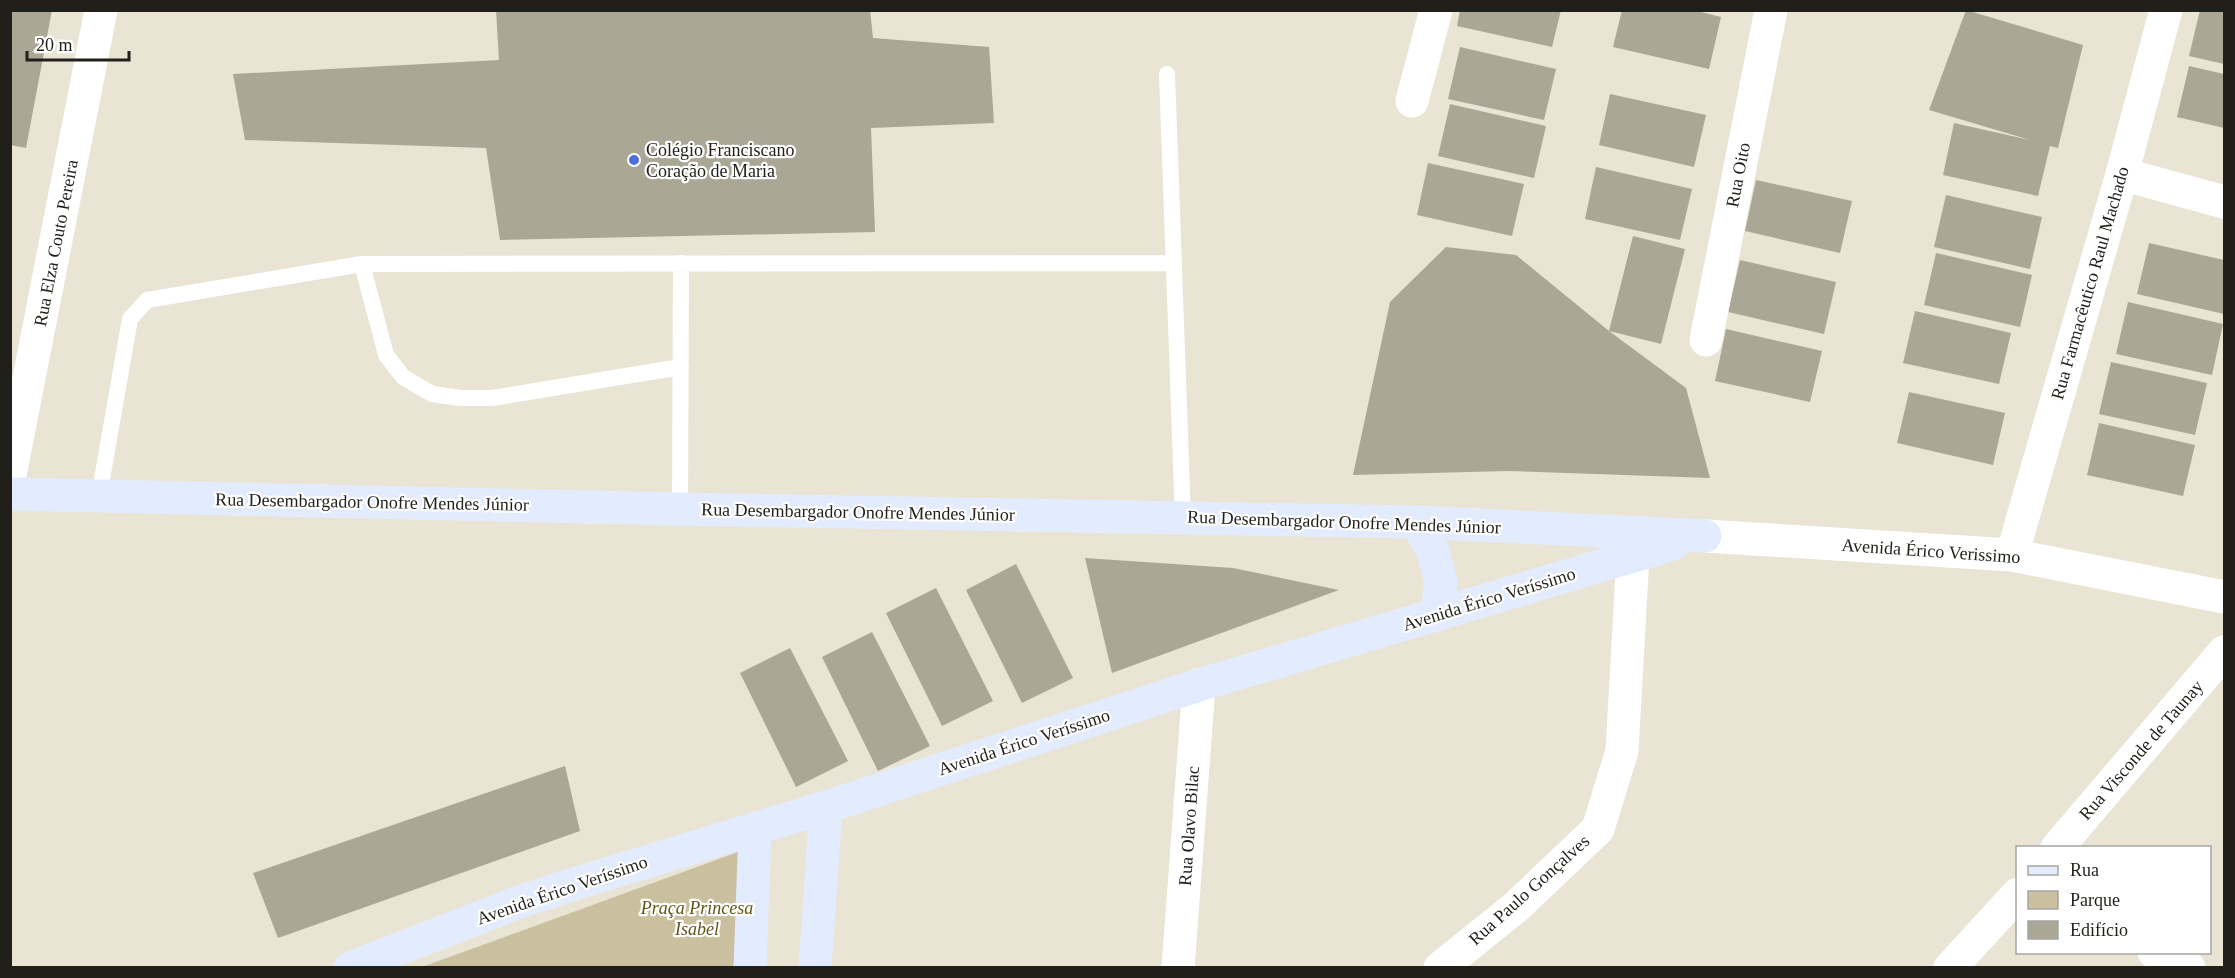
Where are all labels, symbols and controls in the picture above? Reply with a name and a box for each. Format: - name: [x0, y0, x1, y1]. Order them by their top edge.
- scale bar: [27, 24, 129, 62]
- text: 20 m: [36, 35, 73, 55]
- place label: Colégio Franciscano Coração de Maria: [646, 140, 794, 181]
- street label: Rua Oito: [1722, 141, 1754, 209]
- marker: Colégio Franciscano Coração de Maria: [627, 153, 641, 167]
- street label: Rua Elza Couto Pereira: [30, 158, 82, 328]
- street label: Rua Farmacêutico Raul Machado: [2047, 164, 2133, 402]
- street label: Rua Desembargador Onofre Mendes Júnior: [215, 489, 529, 515]
- street label: Rua Desembargador Onofre Mendes Júnior: [701, 499, 1015, 525]
- street label: Rua Desembargador Onofre Mendes Júnior: [1187, 507, 1501, 537]
- street label: Avenida Érico Verissimo: [1841, 534, 2021, 567]
- street label: Avenida Érico Veríssimo: [1400, 562, 1578, 635]
- street label: Rua Visconde de Taunay: [2075, 676, 2207, 824]
- street label: Avenida Érico Veríssimo: [935, 704, 1112, 779]
- street label: Rua Olavo Bilac: [1175, 765, 1203, 887]
- street label: Rua Paulo Gonçalves: [1465, 831, 1593, 949]
- legend: [2016, 846, 2211, 954]
- street label: Avenida Érico Veríssimo: [474, 850, 650, 929]
- text: Rua: [2070, 860, 2099, 880]
- text: Parque: [2070, 890, 2120, 910]
- park label: Praça Princesa Isabel: [640, 898, 753, 939]
- text: Edifício: [2070, 920, 2128, 940]

